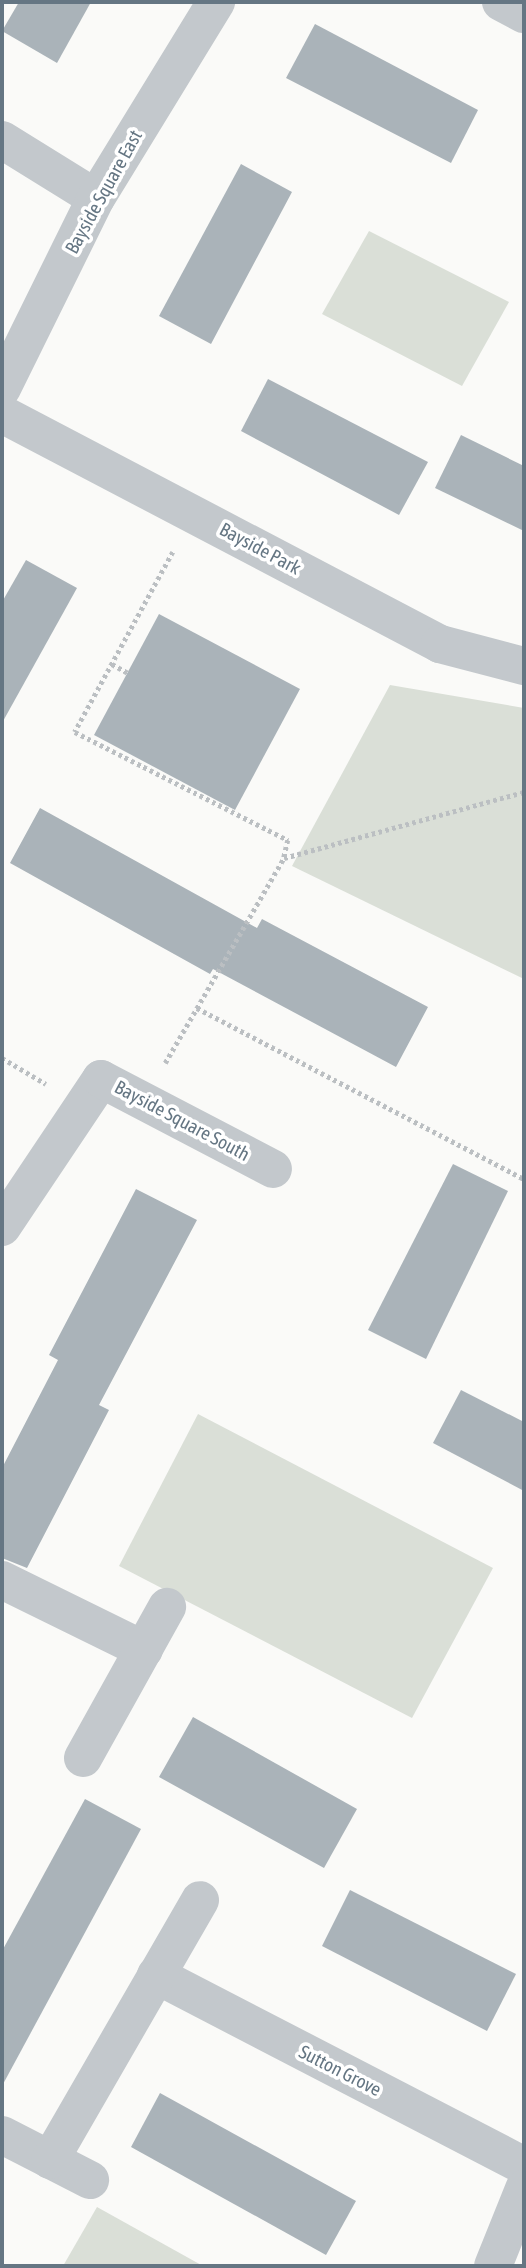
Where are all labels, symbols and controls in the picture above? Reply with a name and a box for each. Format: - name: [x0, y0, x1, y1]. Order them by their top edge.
- street label: Bayside Square East: [61, 126, 147, 258]
- street label: Bayside Park: [215, 518, 305, 580]
- street label: Bayside Square South: [111, 1076, 253, 1166]
- street label: Sutton Grove: [295, 2041, 385, 2101]

